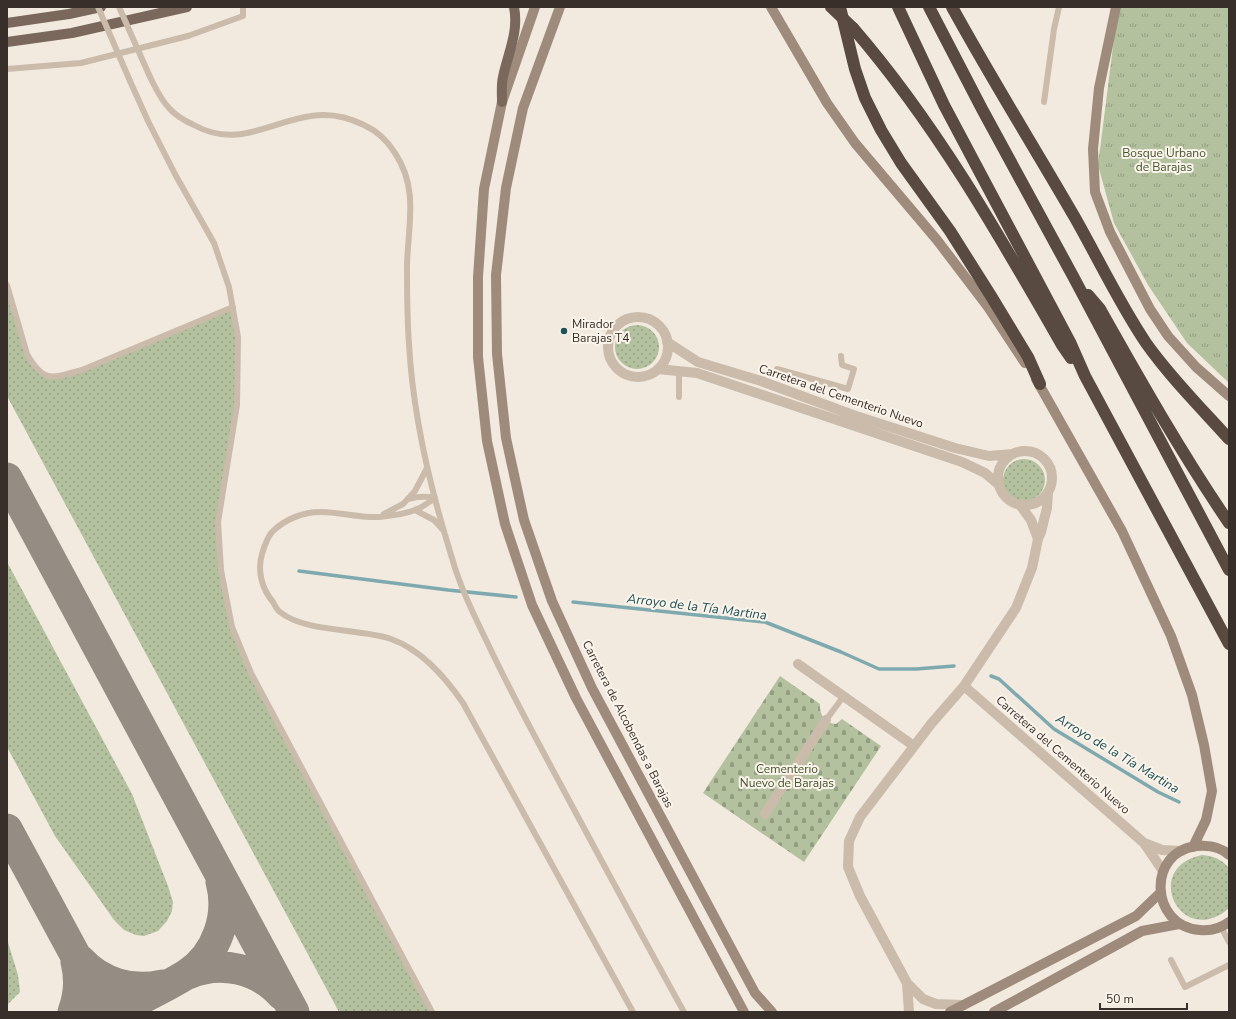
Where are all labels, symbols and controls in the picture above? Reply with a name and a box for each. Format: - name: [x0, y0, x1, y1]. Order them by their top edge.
- park label: Bosque Urbano de Barajas: [1122, 145, 1206, 175]
- place label: Mirador Barajas T4: [572, 316, 630, 346]
- marker: Mirador Barajas T4: [559, 326, 569, 336]
- street label: Carretera del Cementerio Nuevo: [757, 360, 926, 432]
- water label: Arroyo de la Tía Martina: [625, 589, 768, 625]
- street label: Carretera de Alcobendas a Barajas: [579, 637, 677, 811]
- street label: Carretera del Cementerio Nuevo: [992, 692, 1134, 818]
- water label: Arroyo de la Tía Martina: [1052, 709, 1183, 798]
- park label: Cementerio Nuevo de Barajas: [740, 761, 834, 791]
- scale bar: [1100, 985, 1187, 1011]
- text: 50 m: [1106, 991, 1134, 1007]

